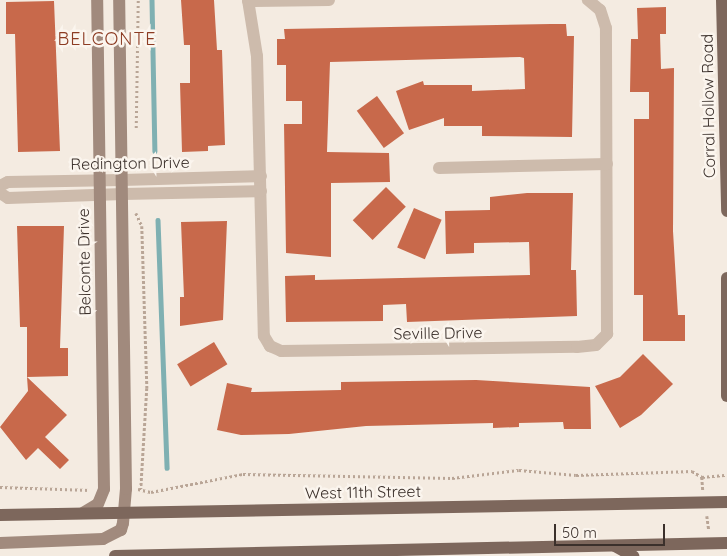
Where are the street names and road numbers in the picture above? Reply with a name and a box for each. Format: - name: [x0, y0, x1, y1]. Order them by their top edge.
- street label: Corral Hollow Road: [697, 34, 719, 178]
- street label: Redington Drive: [70, 152, 190, 174]
- street label: Belconte Drive: [73, 208, 95, 316]
- street label: Seville Drive: [393, 323, 483, 343]
- street label: West 11th Street: [305, 481, 421, 503]

